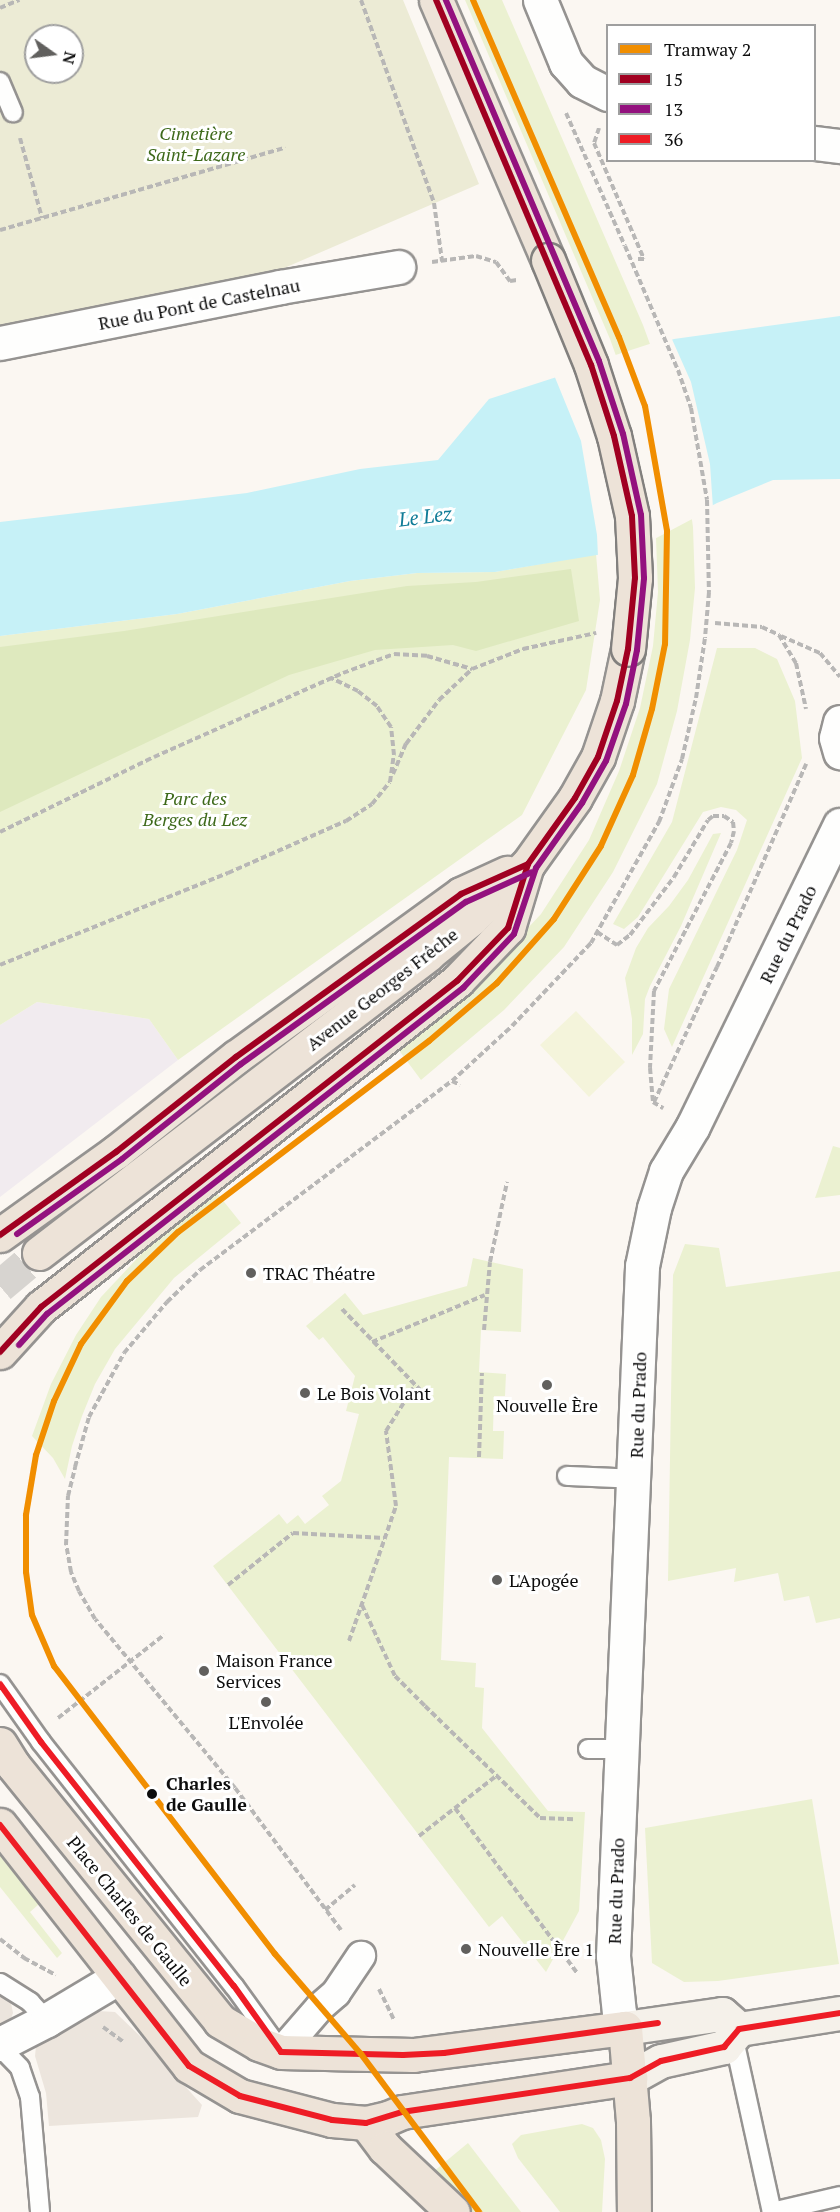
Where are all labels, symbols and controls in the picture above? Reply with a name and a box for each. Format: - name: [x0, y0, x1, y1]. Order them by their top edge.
- north arrow: [24, 24, 84, 84]
- legend: [606, 24, 816, 162]
- text: Tramway 2: [664, 37, 751, 61]
- text: N: [57, 49, 82, 66]
- text: 15: [664, 67, 683, 91]
- text: 13: [664, 97, 683, 121]
- park label: Cimetière Saint-Lazare: [147, 123, 245, 166]
- text: 36: [664, 127, 683, 151]
- street label: Rue du Pont de Castelnau: [96, 274, 302, 334]
- water label: Le Lez: [397, 501, 453, 531]
- park label: Parc des Berges du Lez: [143, 788, 247, 830]
- street label: Rue du Prado: [755, 881, 821, 987]
- street label: Avenue Georges Frêche: [302, 923, 462, 1055]
- place label: TRAC Théatre: [263, 1262, 375, 1284]
- marker: TRAC Théatre: [244, 1266, 258, 1280]
- street label: Rue du Prado: [625, 1351, 651, 1459]
- marker: Nouvelle Ère: [540, 1378, 554, 1392]
- place label: Le Bois Volant: [317, 1382, 431, 1404]
- marker: Le Bois Volant: [298, 1386, 312, 1400]
- place label: Nouvelle Ère: [496, 1394, 598, 1416]
- place label: L'Apogée: [509, 1569, 578, 1591]
- marker: L'Apogée: [490, 1573, 504, 1587]
- place label: Maison France Services: [216, 1650, 333, 1692]
- marker: Maison France Services: [197, 1664, 211, 1678]
- marker: L'Envolée: [259, 1695, 273, 1709]
- place label: L'Envolée: [228, 1711, 304, 1733]
- place label: Charles de Gaulle: [166, 1773, 247, 1816]
- marker: Charles de Gaulle: [143, 1785, 161, 1803]
- street label: Place Charles de Gaulle: [63, 1832, 197, 1990]
- street label: Rue du Prado: [603, 1837, 629, 1945]
- place label: Nouvelle Ère 1: [478, 1938, 594, 1960]
- marker: Nouvelle Ère 1: [459, 1942, 473, 1956]

